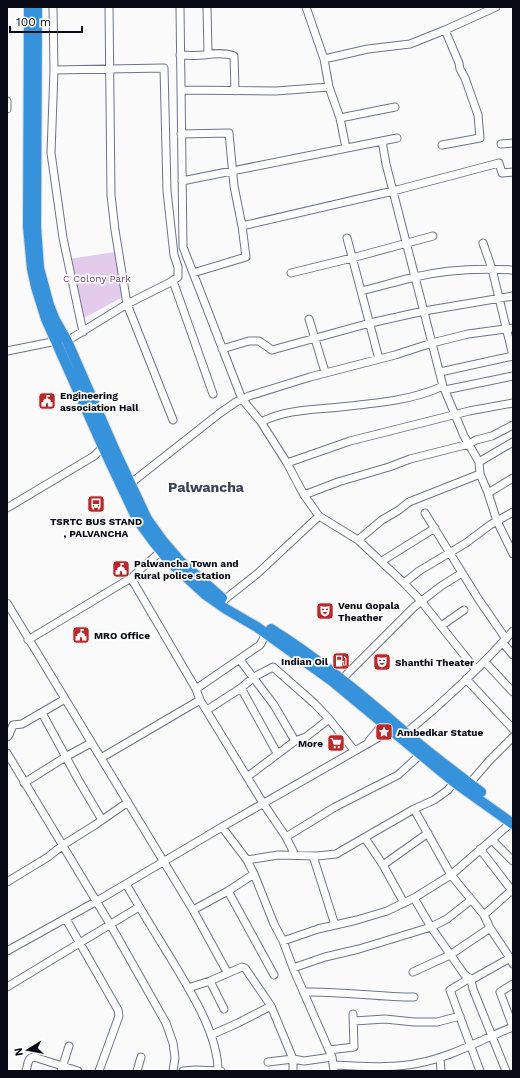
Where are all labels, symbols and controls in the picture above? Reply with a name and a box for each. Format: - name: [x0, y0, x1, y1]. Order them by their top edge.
- scale bar: [10, 8, 82, 34]
- text: 100 m: [16, 15, 51, 29]
- park label: C Colony Park: [63, 273, 131, 284]
- place label: Engineering association Hall: [60, 390, 139, 413]
- public building icon: Engineering association Hall: [37, 391, 57, 411]
- district label: Palwancha: [168, 479, 245, 495]
- bus stop icon: TSRTC BUS STAND , PALVANCHA: [86, 494, 106, 514]
- place label: TSRTC BUS STAND , PALVANCHA: [50, 516, 142, 539]
- place label: Palwancha Town and Rural police station: [134, 558, 239, 581]
- public building icon: Palwancha Town and Rural police station: [111, 559, 131, 579]
- place label: Venu Gopala Theather: [338, 600, 400, 623]
- theatre icon: Venu Gopala Theather: [315, 601, 335, 621]
- public building icon: MRO Office: [71, 625, 91, 645]
- place label: MRO Office: [94, 630, 150, 641]
- fuel station icon: Indian Oil: [331, 651, 351, 671]
- theatre icon: Shanthi Theater: [372, 652, 392, 672]
- place label: Indian Oil: [281, 656, 329, 667]
- place label: Shanthi Theater: [395, 657, 475, 668]
- place icon: Ambedkar Statue: [374, 722, 394, 742]
- place label: Ambedkar Statue: [397, 727, 484, 738]
- supermarket icon: More: [326, 733, 346, 753]
- place label: More: [298, 738, 323, 749]
- north arrow: [8, 1030, 48, 1070]
- text: N: [12, 1047, 26, 1057]

